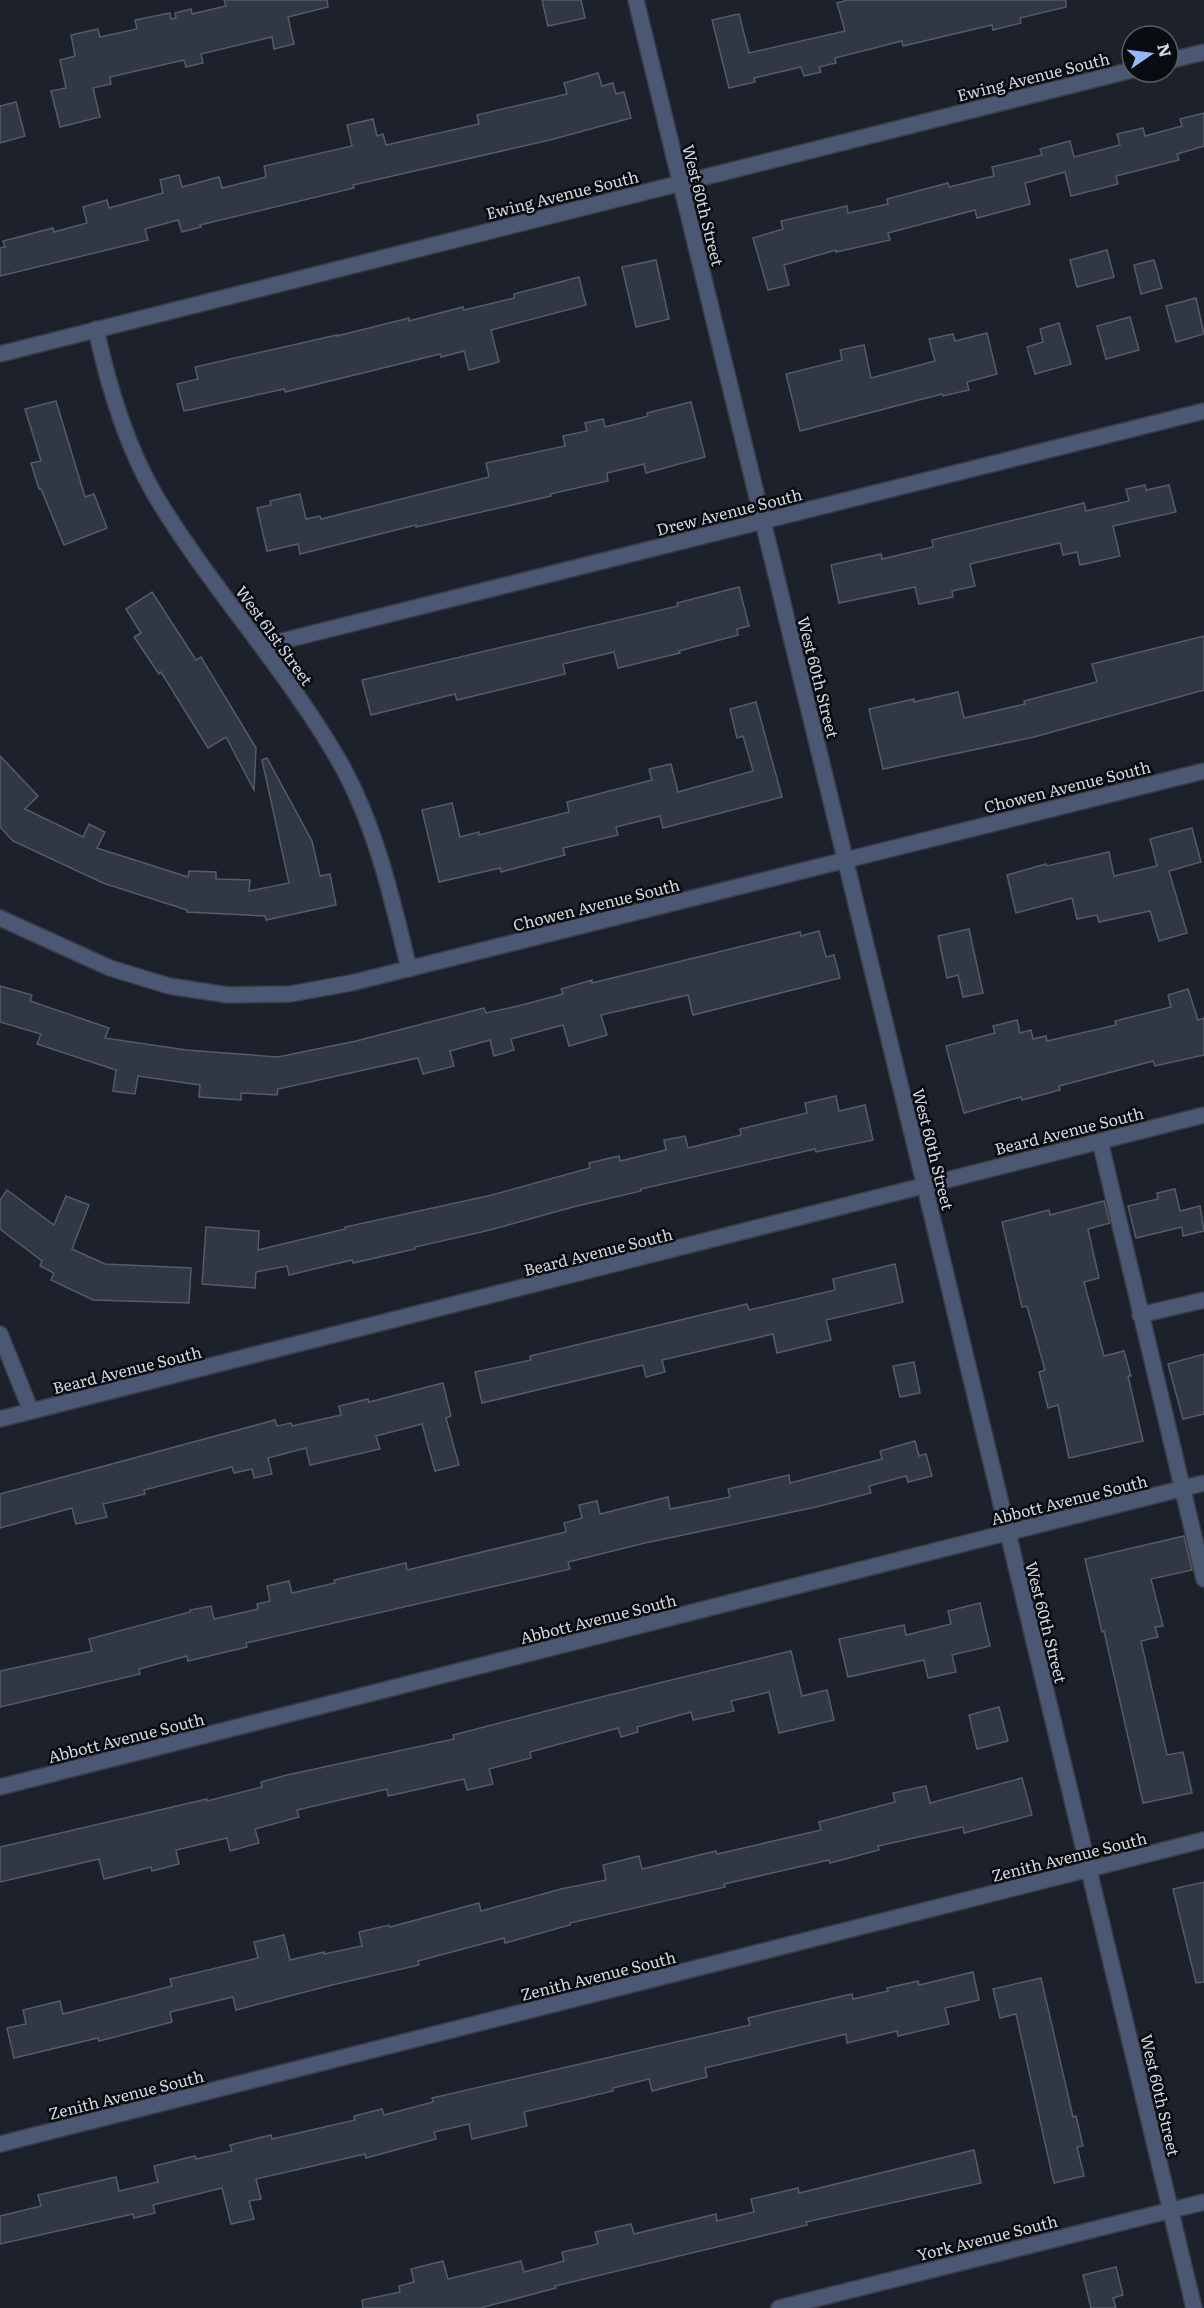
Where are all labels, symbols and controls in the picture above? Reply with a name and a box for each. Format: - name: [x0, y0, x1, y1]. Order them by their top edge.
- north arrow: [1120, 24, 1180, 84]
- text: N: [1152, 41, 1179, 60]
- street label: Ewing Avenue South: [954, 45, 1112, 107]
- street label: West 60th Street: [677, 142, 731, 269]
- street label: Ewing Avenue South: [483, 163, 641, 225]
- street label: Drew Avenue South: [653, 481, 805, 541]
- street label: West 61st Street: [230, 580, 320, 690]
- street label: West 60th Street: [792, 614, 846, 741]
- street label: Chowen Avenue South: [981, 754, 1153, 818]
- street label: Chowen Avenue South: [510, 872, 682, 936]
- street label: West 60th Street: [907, 1086, 961, 1213]
- street label: Beard Avenue South: [992, 1100, 1146, 1160]
- street label: Beard Avenue South: [521, 1221, 675, 1281]
- street label: Beard Avenue South: [50, 1339, 204, 1399]
- street label: Abbott Avenue South: [988, 1468, 1150, 1530]
- street label: West 60th Street: [1020, 1559, 1074, 1686]
- street label: Abbott Avenue South: [517, 1587, 679, 1649]
- street label: Abbott Avenue South: [45, 1706, 207, 1768]
- street label: Zenith Avenue South: [989, 1825, 1150, 1887]
- street label: Zenith Avenue South: [518, 1944, 679, 2006]
- street label: West 60th Street: [1135, 2032, 1187, 2159]
- street label: Zenith Avenue South: [46, 2063, 207, 2125]
- street label: York Avenue South: [914, 2208, 1060, 2266]

